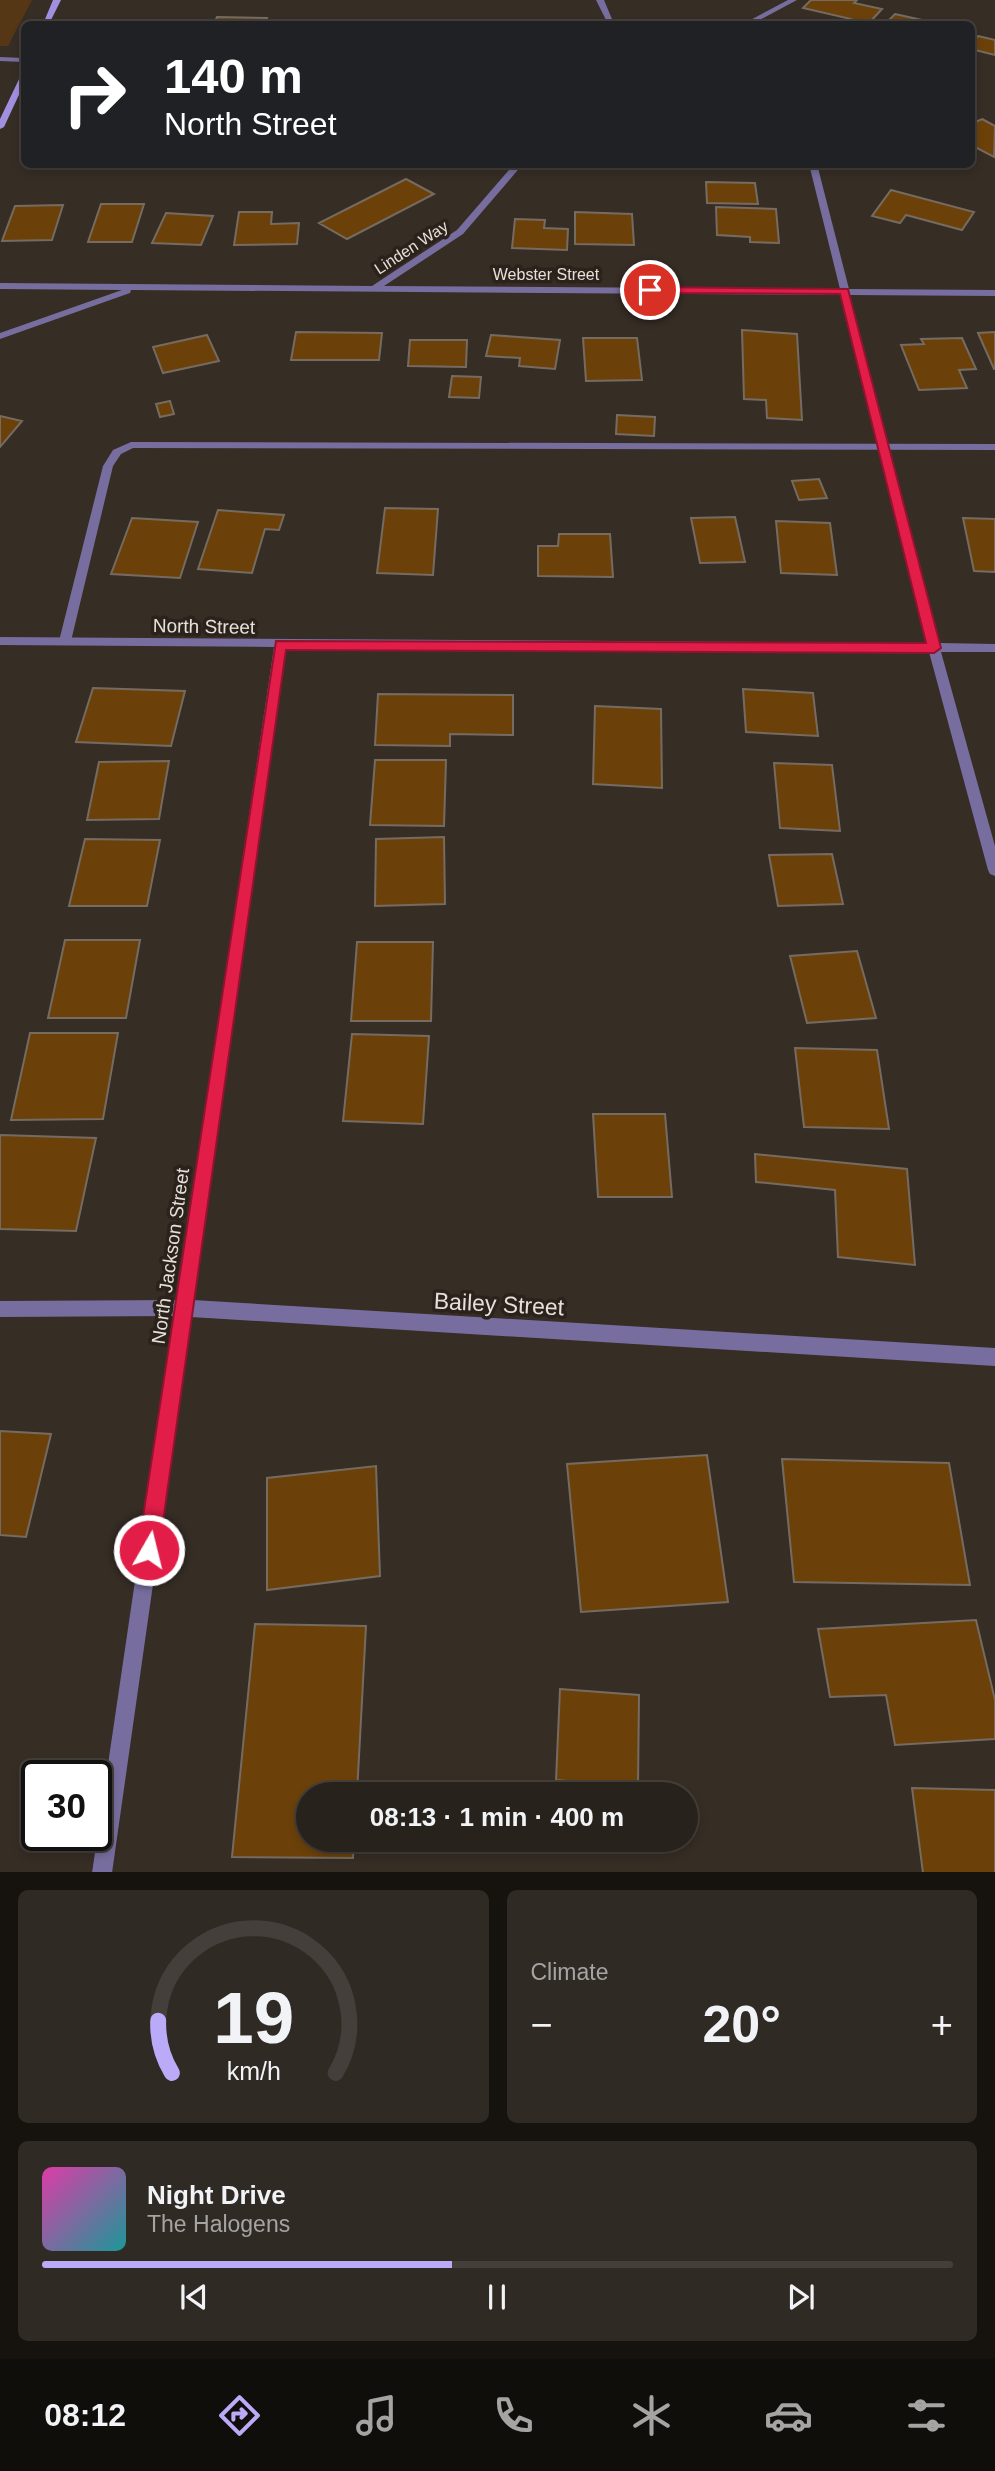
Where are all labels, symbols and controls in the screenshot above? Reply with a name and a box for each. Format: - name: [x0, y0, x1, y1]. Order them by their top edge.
- icon: right: [49, 49, 140, 140]
- text: 140 m: [164, 49, 303, 103]
- text: North Street: [164, 106, 337, 142]
- street label: Linden Way: [371, 217, 451, 277]
- pin: [620, 260, 680, 320]
- street label: Webster Street: [493, 266, 600, 283]
- icon: arrive: [631, 271, 669, 309]
- street label: North Street: [153, 615, 256, 638]
- street label: North Jackson Street: [148, 1166, 193, 1345]
- street label: Bailey Street: [433, 1288, 565, 1320]
- position arrow: [112, 1513, 186, 1587]
- speed limit sign: 30: [21, 1760, 112, 1851]
- text: 08:13 · 1 min · 400 m: [370, 1802, 624, 1832]
- text: Climate: [531, 1959, 608, 1985]
- text: 19: [213, 1977, 294, 2058]
- text: 20°: [702, 1995, 781, 2053]
- text: −: [531, 2004, 553, 2046]
- text: +: [931, 2004, 953, 2046]
- text: km/h: [226, 2056, 280, 2084]
- text: Night Drive: [147, 2180, 286, 2210]
- text: The Halogens: [147, 2211, 290, 2237]
- icon: previous: [175, 2278, 213, 2316]
- icon: pause: [478, 2278, 516, 2316]
- icon: next: [782, 2278, 820, 2316]
- icon: directions: [215, 2391, 264, 2440]
- icon: music: [352, 2391, 401, 2440]
- icon: phone: [489, 2391, 538, 2440]
- icon: climate: [627, 2391, 676, 2440]
- icon: car: [764, 2391, 813, 2440]
- icon: filters: [902, 2391, 951, 2440]
- text: 08:12: [44, 2397, 126, 2433]

